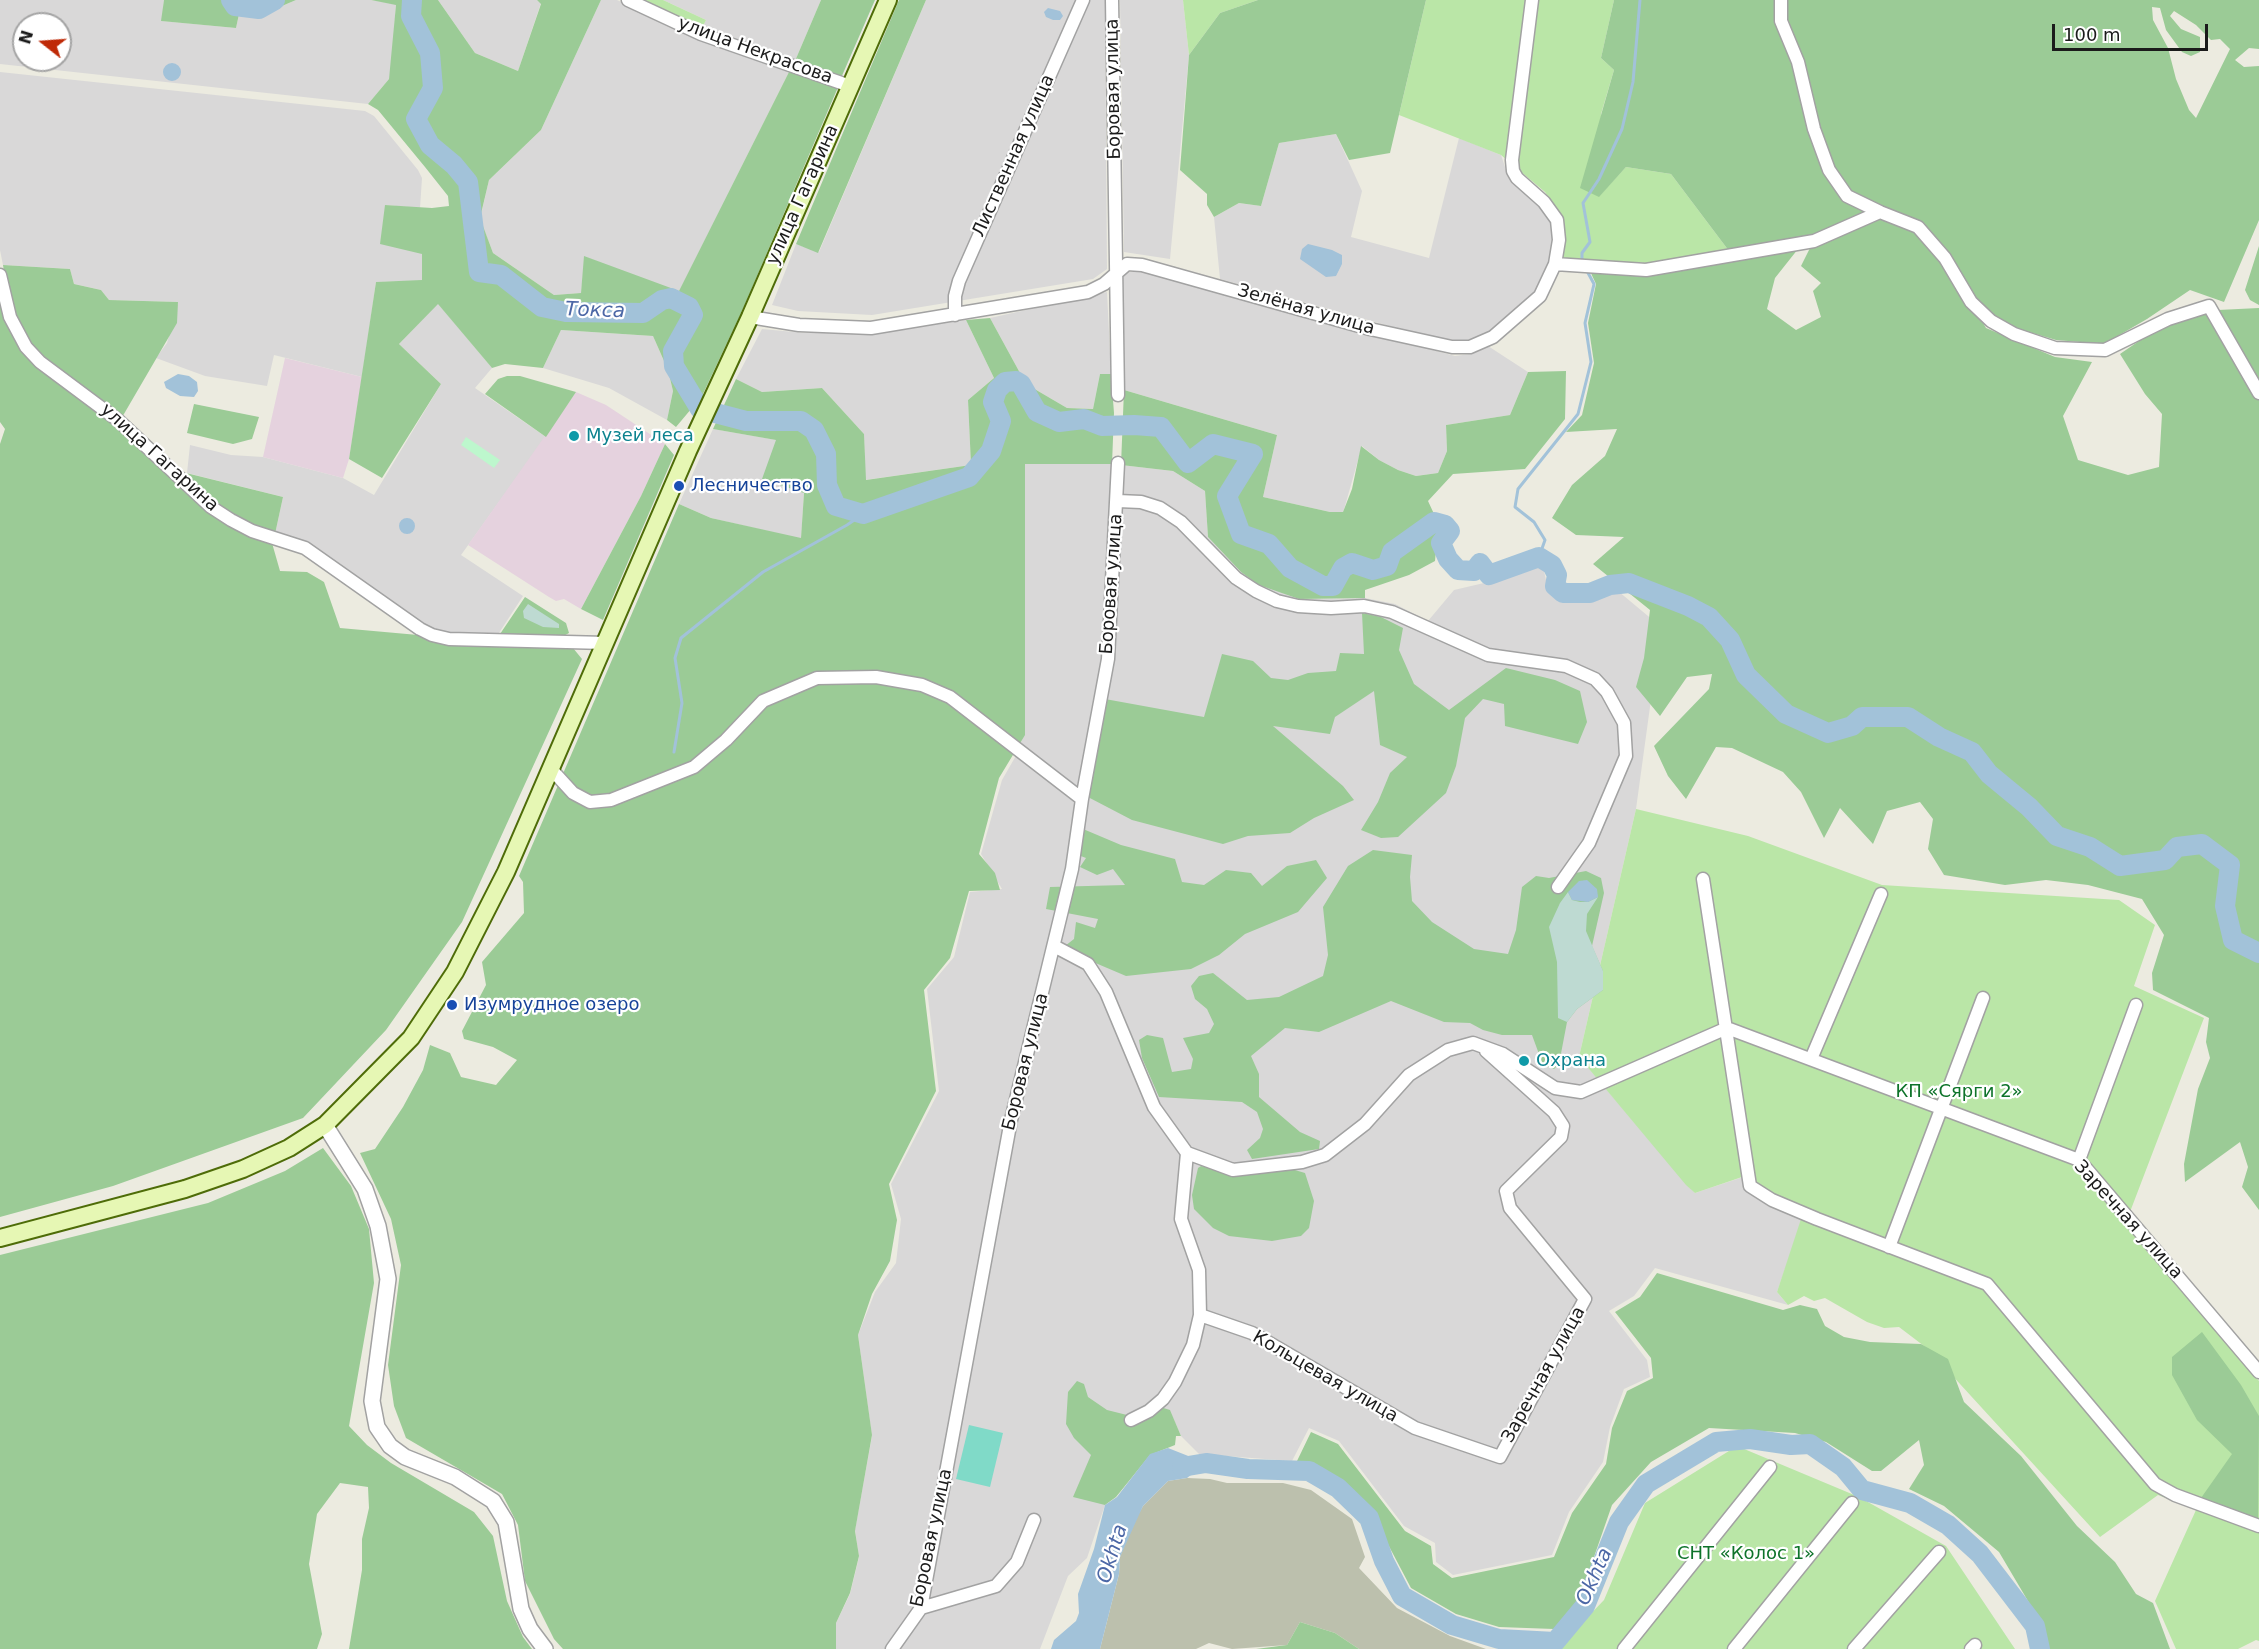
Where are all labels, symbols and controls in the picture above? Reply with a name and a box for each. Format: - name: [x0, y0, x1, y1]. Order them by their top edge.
- north arrow: [12, 12, 72, 72]
- scale bar: [2055, 12, 2211, 50]
- street label: улица Некрасова: [675, 13, 835, 89]
- street label: Боровая улица: [1102, 18, 1126, 160]
- text: 100 m: [2063, 24, 2121, 45]
- text: N: [15, 28, 37, 46]
- street label: Лиственная улица: [968, 71, 1060, 241]
- street label: улица Гагарина: [762, 122, 844, 268]
- street label: Зелёная улица: [1235, 280, 1377, 340]
- water label: Токса: [565, 298, 625, 324]
- street label: улица Гагарина: [96, 399, 222, 517]
- place label: Музей леса: [586, 425, 694, 447]
- marker: Музей леса: [567, 429, 581, 443]
- place label: Лесничество: [691, 475, 813, 497]
- marker: Лесничество: [672, 479, 686, 493]
- street label: Боровая улица: [1096, 513, 1128, 655]
- street label: Боровая улица: [998, 991, 1054, 1133]
- place label: Изумрудное озеро: [464, 994, 639, 1016]
- marker: Изумрудное озеро: [445, 998, 459, 1012]
- place label: Охрана: [1536, 1050, 1606, 1072]
- marker: Охрана: [1517, 1054, 1531, 1068]
- park label: КП «Сярги 2»: [1895, 1081, 2023, 1103]
- street label: Заречная улица: [2069, 1156, 2187, 1284]
- street label: Заречная улица: [1498, 1303, 1590, 1447]
- street label: Кольцевая улица: [1248, 1327, 1402, 1427]
- street label: Боровая улица: [907, 1467, 957, 1609]
- water label: Okhta: [1093, 1522, 1133, 1586]
- park label: СНТ «Колос 1»: [1677, 1543, 1815, 1565]
- water label: Okhta: [1572, 1545, 1618, 1609]

